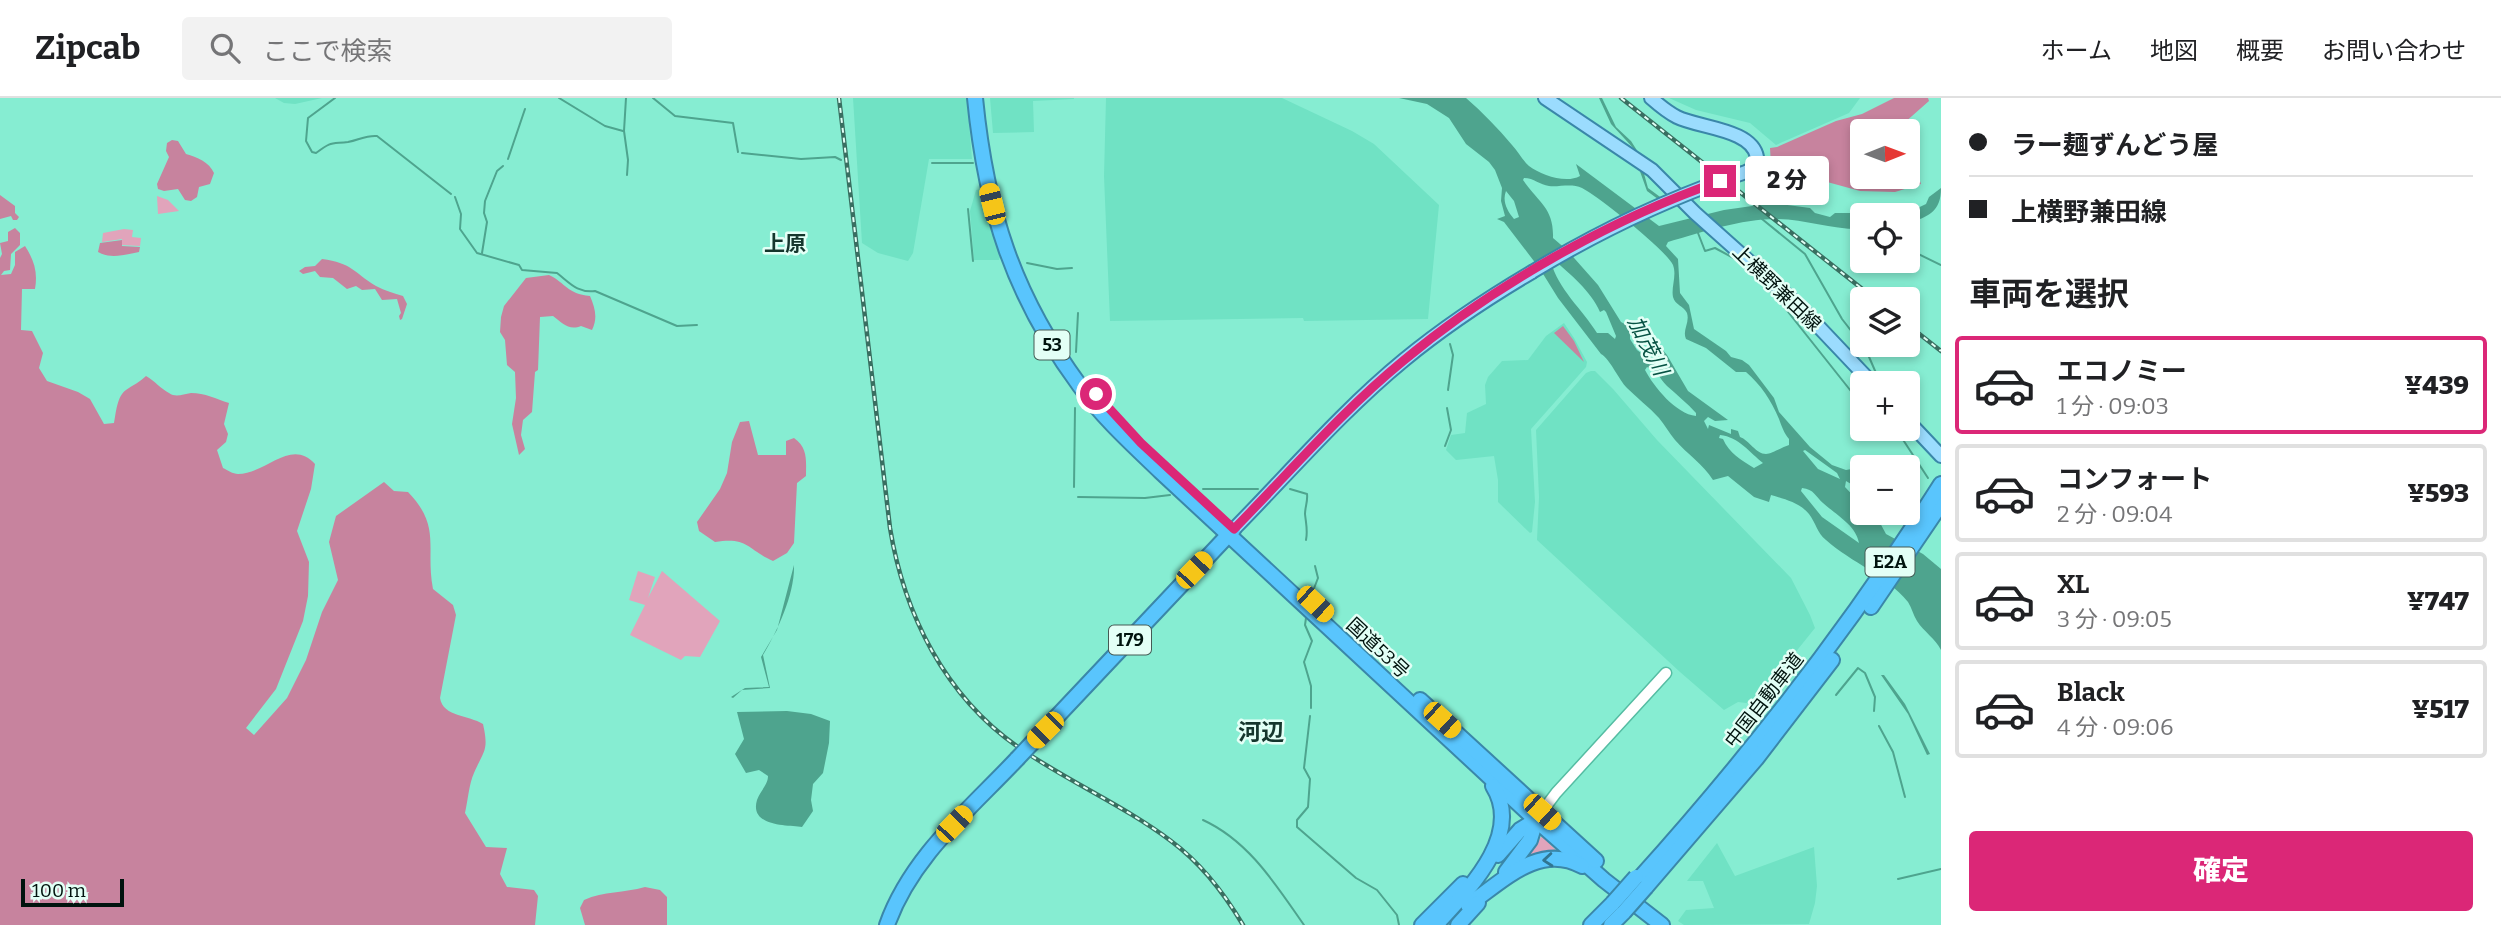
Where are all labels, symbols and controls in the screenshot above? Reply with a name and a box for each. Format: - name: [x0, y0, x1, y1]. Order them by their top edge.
- search box: [182, 17, 672, 80]
- text: Zipcab: [35, 28, 140, 68]
- icon: search: [206, 29, 244, 67]
- text: ここで検索: [262, 36, 392, 67]
- text: ホーム: [2041, 37, 2112, 65]
- text: 地図: [2150, 37, 2198, 65]
- text: 概要: [2236, 37, 2284, 65]
- text: お問い合わせ: [2322, 37, 2466, 65]
- north arrow: [1850, 119, 1920, 189]
- map controls: [1850, 119, 1920, 525]
- text: ラー麺ずんどう屋: [2011, 130, 2218, 161]
- callout: 2 分: [1744, 156, 1828, 206]
- route end: [1704, 165, 1736, 197]
- text: 2 分: [1767, 166, 1807, 194]
- car: [977, 181, 1008, 227]
- text: 上横野兼田線: [2011, 197, 2167, 228]
- button: locate: [1850, 203, 1920, 273]
- district label: 上原: [764, 231, 806, 257]
- street label: 上横野兼田線: [1728, 240, 1826, 336]
- text: 車両を選択: [1969, 275, 2129, 313]
- button: layers: [1850, 287, 1920, 357]
- water label: 加茂川: [1622, 312, 1675, 382]
- road number: 53: [1034, 330, 1070, 360]
- icon: car: [1973, 354, 2036, 417]
- text: エコノミー: [2057, 356, 2187, 387]
- text: ¥439: [2405, 370, 2469, 401]
- button: +: [1850, 371, 1920, 441]
- route start: [1080, 378, 1112, 410]
- text: 1 分 · 09:03: [2057, 392, 2169, 420]
- button: −: [1850, 455, 1920, 525]
- icon: car: [1973, 462, 2036, 525]
- text: コンフォート: [2057, 464, 2212, 495]
- text: ¥593: [2407, 478, 2469, 509]
- text: 2 分 · 09:04: [2057, 500, 2172, 528]
- car: [1172, 548, 1217, 592]
- road number: E2A: [1866, 548, 1914, 576]
- text: XL: [2057, 569, 2089, 600]
- icon: car: [1973, 570, 2036, 633]
- car: [1293, 582, 1338, 626]
- text: ¥747: [2407, 586, 2469, 617]
- text: 3 分 · 09:05: [2057, 605, 2172, 633]
- street label: 国道53号: [1342, 613, 1414, 683]
- road number: 179: [1109, 626, 1151, 654]
- street label: 中国自動車道: [1720, 648, 1808, 752]
- text: Black: [2057, 677, 2125, 708]
- icon: car: [1973, 678, 2036, 741]
- text: ¥517: [2412, 694, 2469, 725]
- car: [1420, 698, 1465, 742]
- car: [1023, 708, 1068, 752]
- text: 4 分 · 09:06: [2057, 713, 2173, 741]
- district label: 河辺: [1238, 718, 1284, 746]
- car: [1520, 790, 1565, 834]
- car: [932, 802, 977, 846]
- button: 確定: [1969, 831, 2473, 911]
- one-way arrow: [1542, 852, 1553, 867]
- scale bar: [21, 876, 124, 908]
- text: 100 m: [32, 879, 86, 902]

